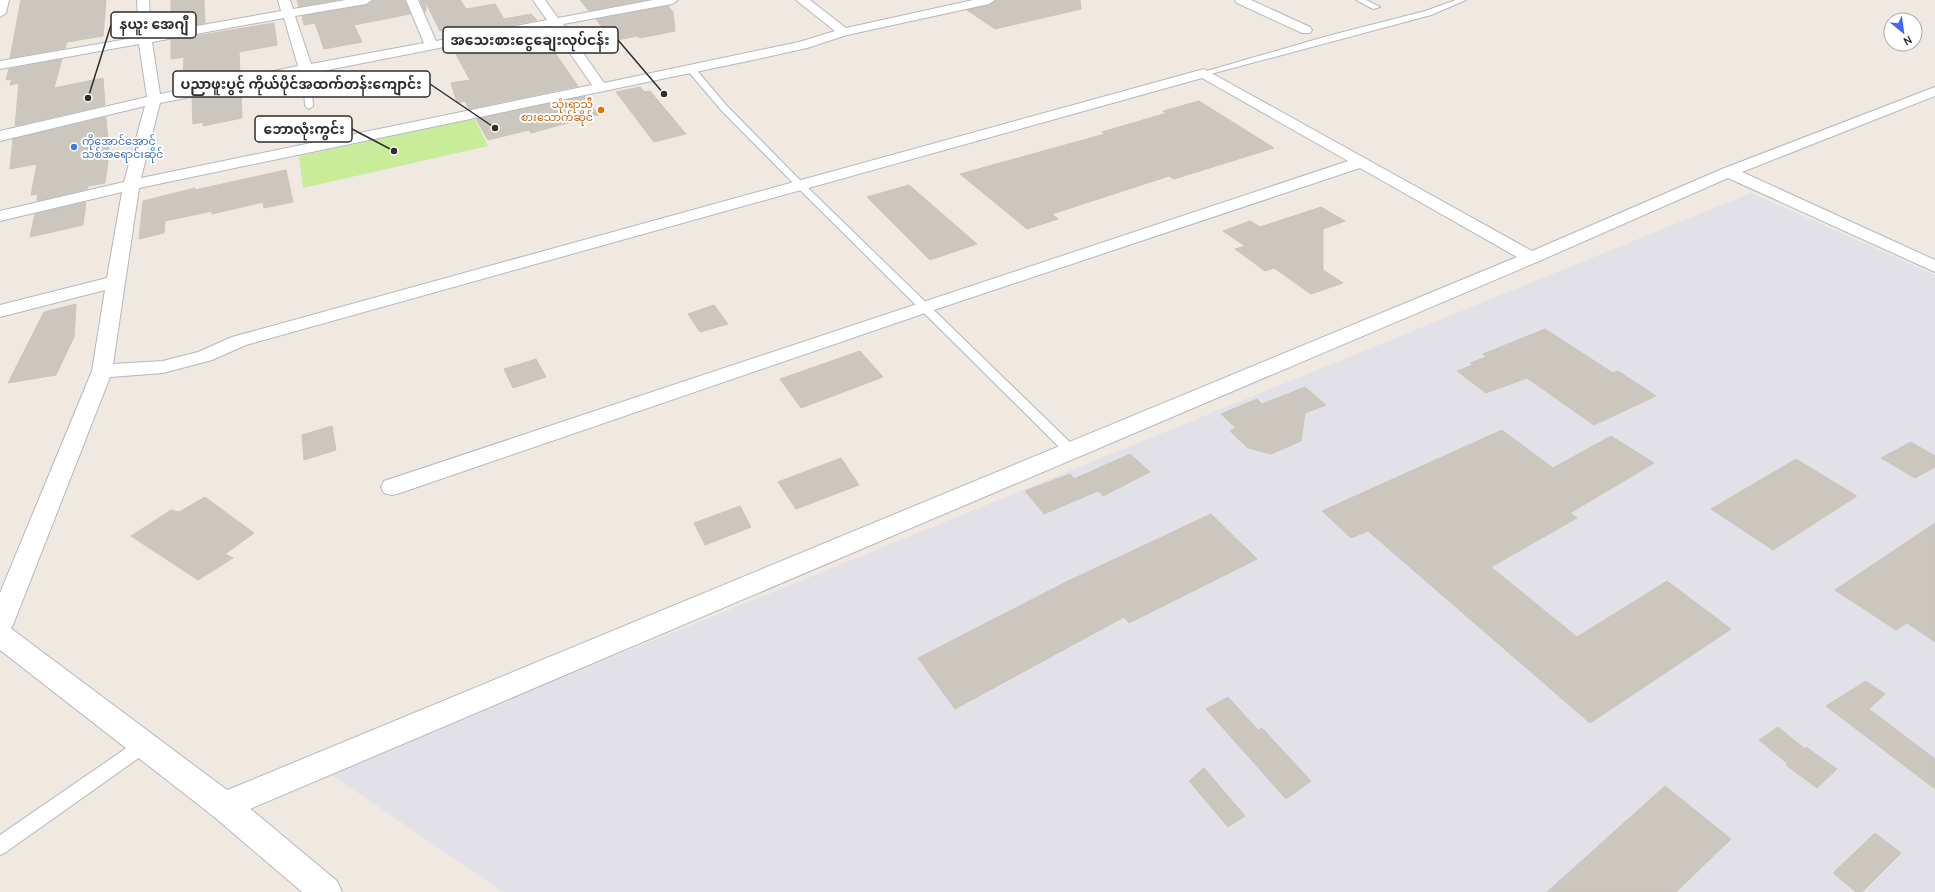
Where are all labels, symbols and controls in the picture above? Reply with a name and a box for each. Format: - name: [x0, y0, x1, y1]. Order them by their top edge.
- callout: နယူး အေဂျီ: [111, 12, 196, 38]
- north arrow: [1883, 12, 1923, 52]
- text: နယူး အေဂျီ: [120, 14, 189, 36]
- callout: အသေးစားငွေချေးလုပ်ငန်း: [443, 27, 618, 53]
- text: အသေးစားငွေချေးလုပ်ငန်း: [450, 30, 610, 52]
- text: N: [1901, 33, 1915, 49]
- callout: ပညာဖူးပွင့် ကိုယ်ပိုင်အထက်တန်းကျောင်း: [173, 71, 430, 97]
- text: ပညာဖူးပွင့် ကိုယ်ပိုင်အထက်တန်းကျောင်း: [180, 74, 422, 96]
- place label: သုံးရာသီ စားသောက်ဆိုင်: [521, 97, 593, 126]
- marker: သုံးရာသီ စားသောက်ဆိုင်: [596, 105, 606, 115]
- callout: ဘောလုံးကွင်း: [255, 116, 352, 142]
- text: ဘောလုံးကွင်း: [263, 119, 345, 141]
- place label: ကိုအောင်အောင် သစ်အရောင်းဆိုင်: [82, 134, 163, 163]
- marker: ကိုအောင်အောင် သစ်အရောင်းဆိုင်: [69, 142, 79, 152]

